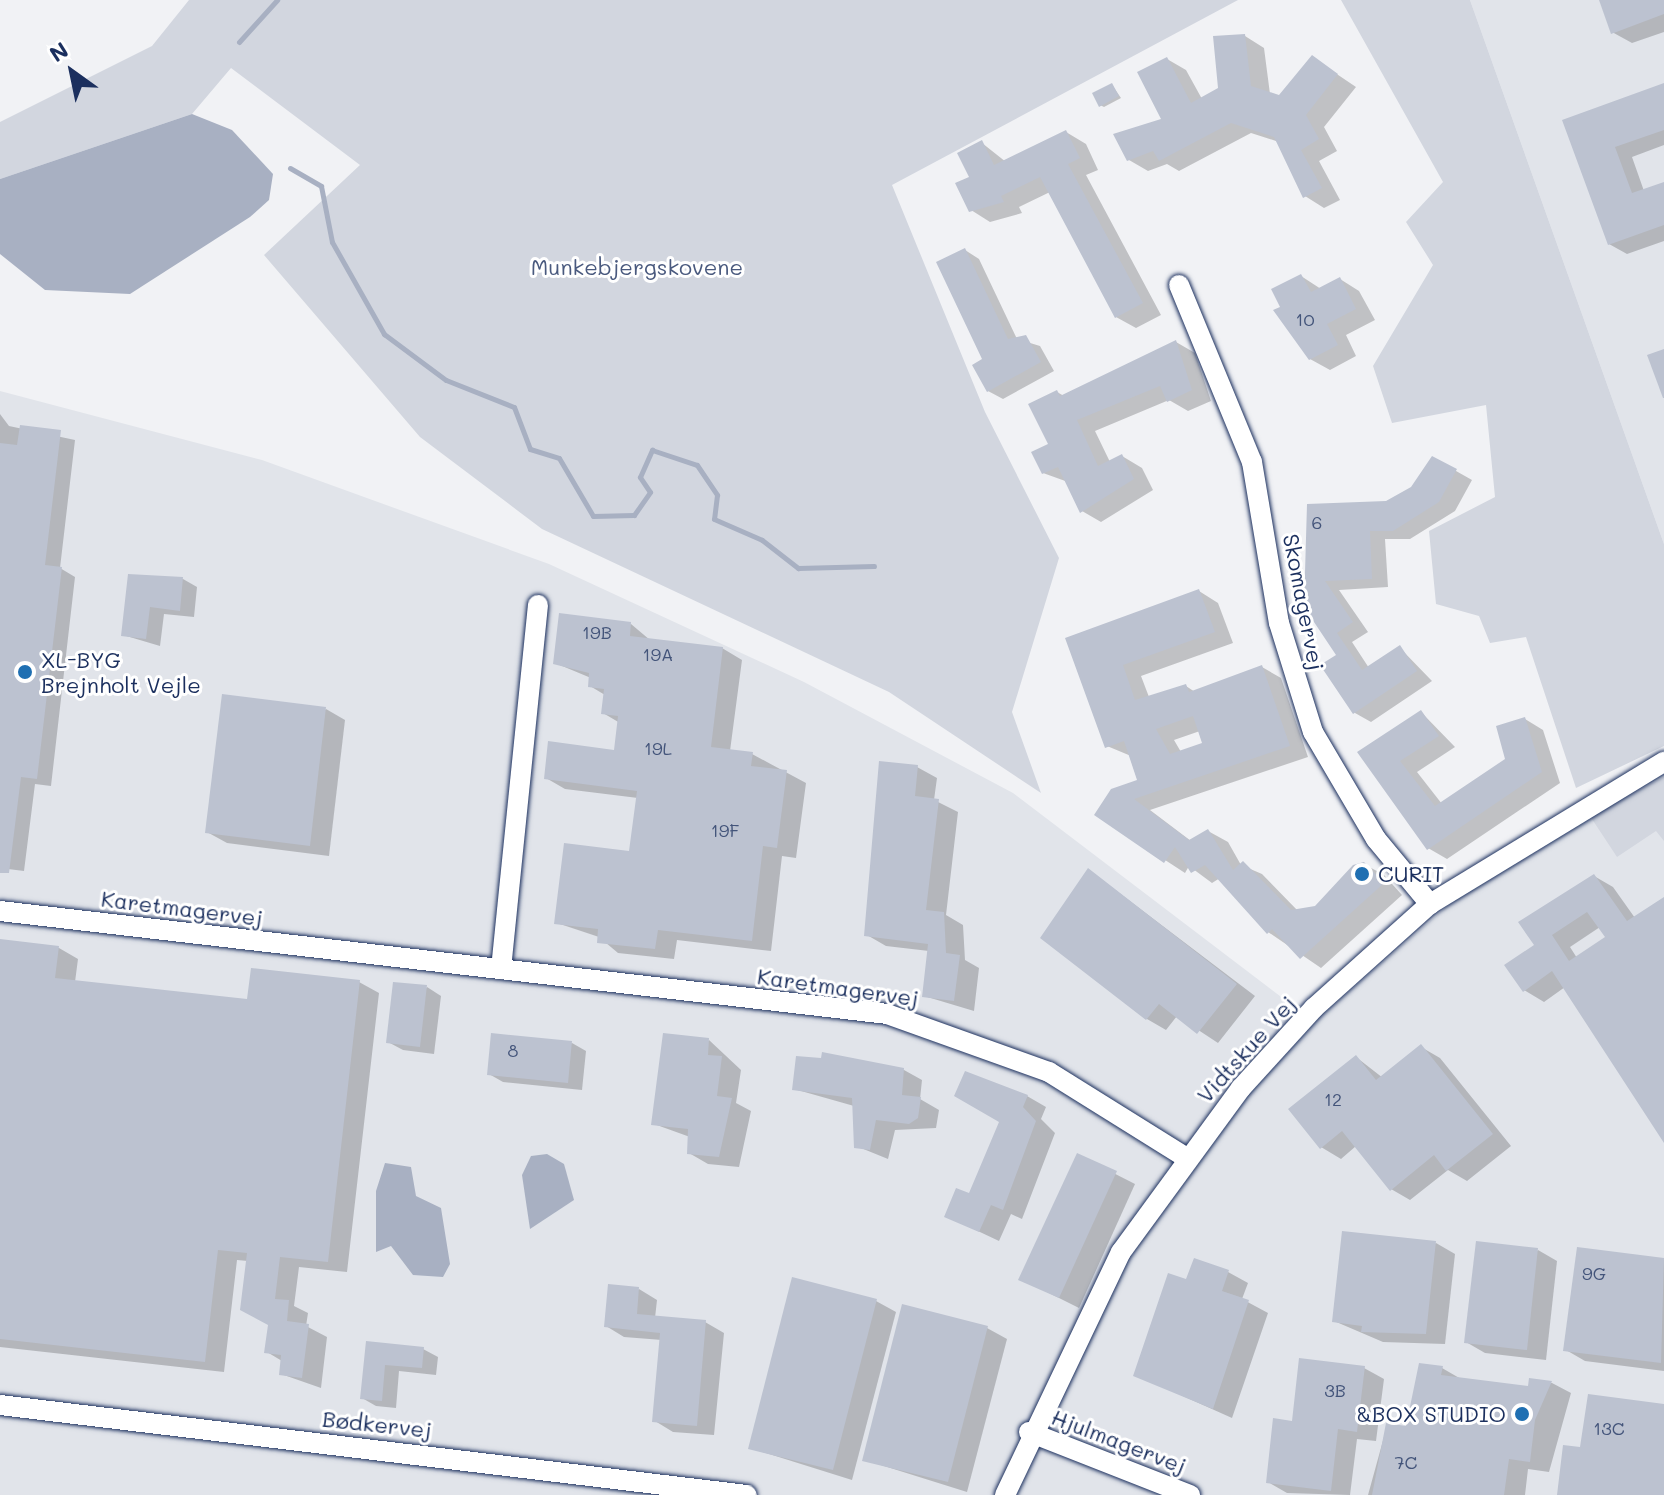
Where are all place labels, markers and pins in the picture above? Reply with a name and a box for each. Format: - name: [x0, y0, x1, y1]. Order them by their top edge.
- place label: XL-BYG Brejnholt Vejle: [41, 646, 201, 698]
- marker: XL-BYG Brejnholt Vejle: [16, 663, 34, 681]
- place label: CURIT: [1378, 861, 1444, 887]
- marker: CURIT: [1353, 865, 1371, 883]
- place label: &BOX STUDIO: [1356, 1401, 1506, 1427]
- marker: &BOX STUDIO: [1513, 1405, 1531, 1423]

